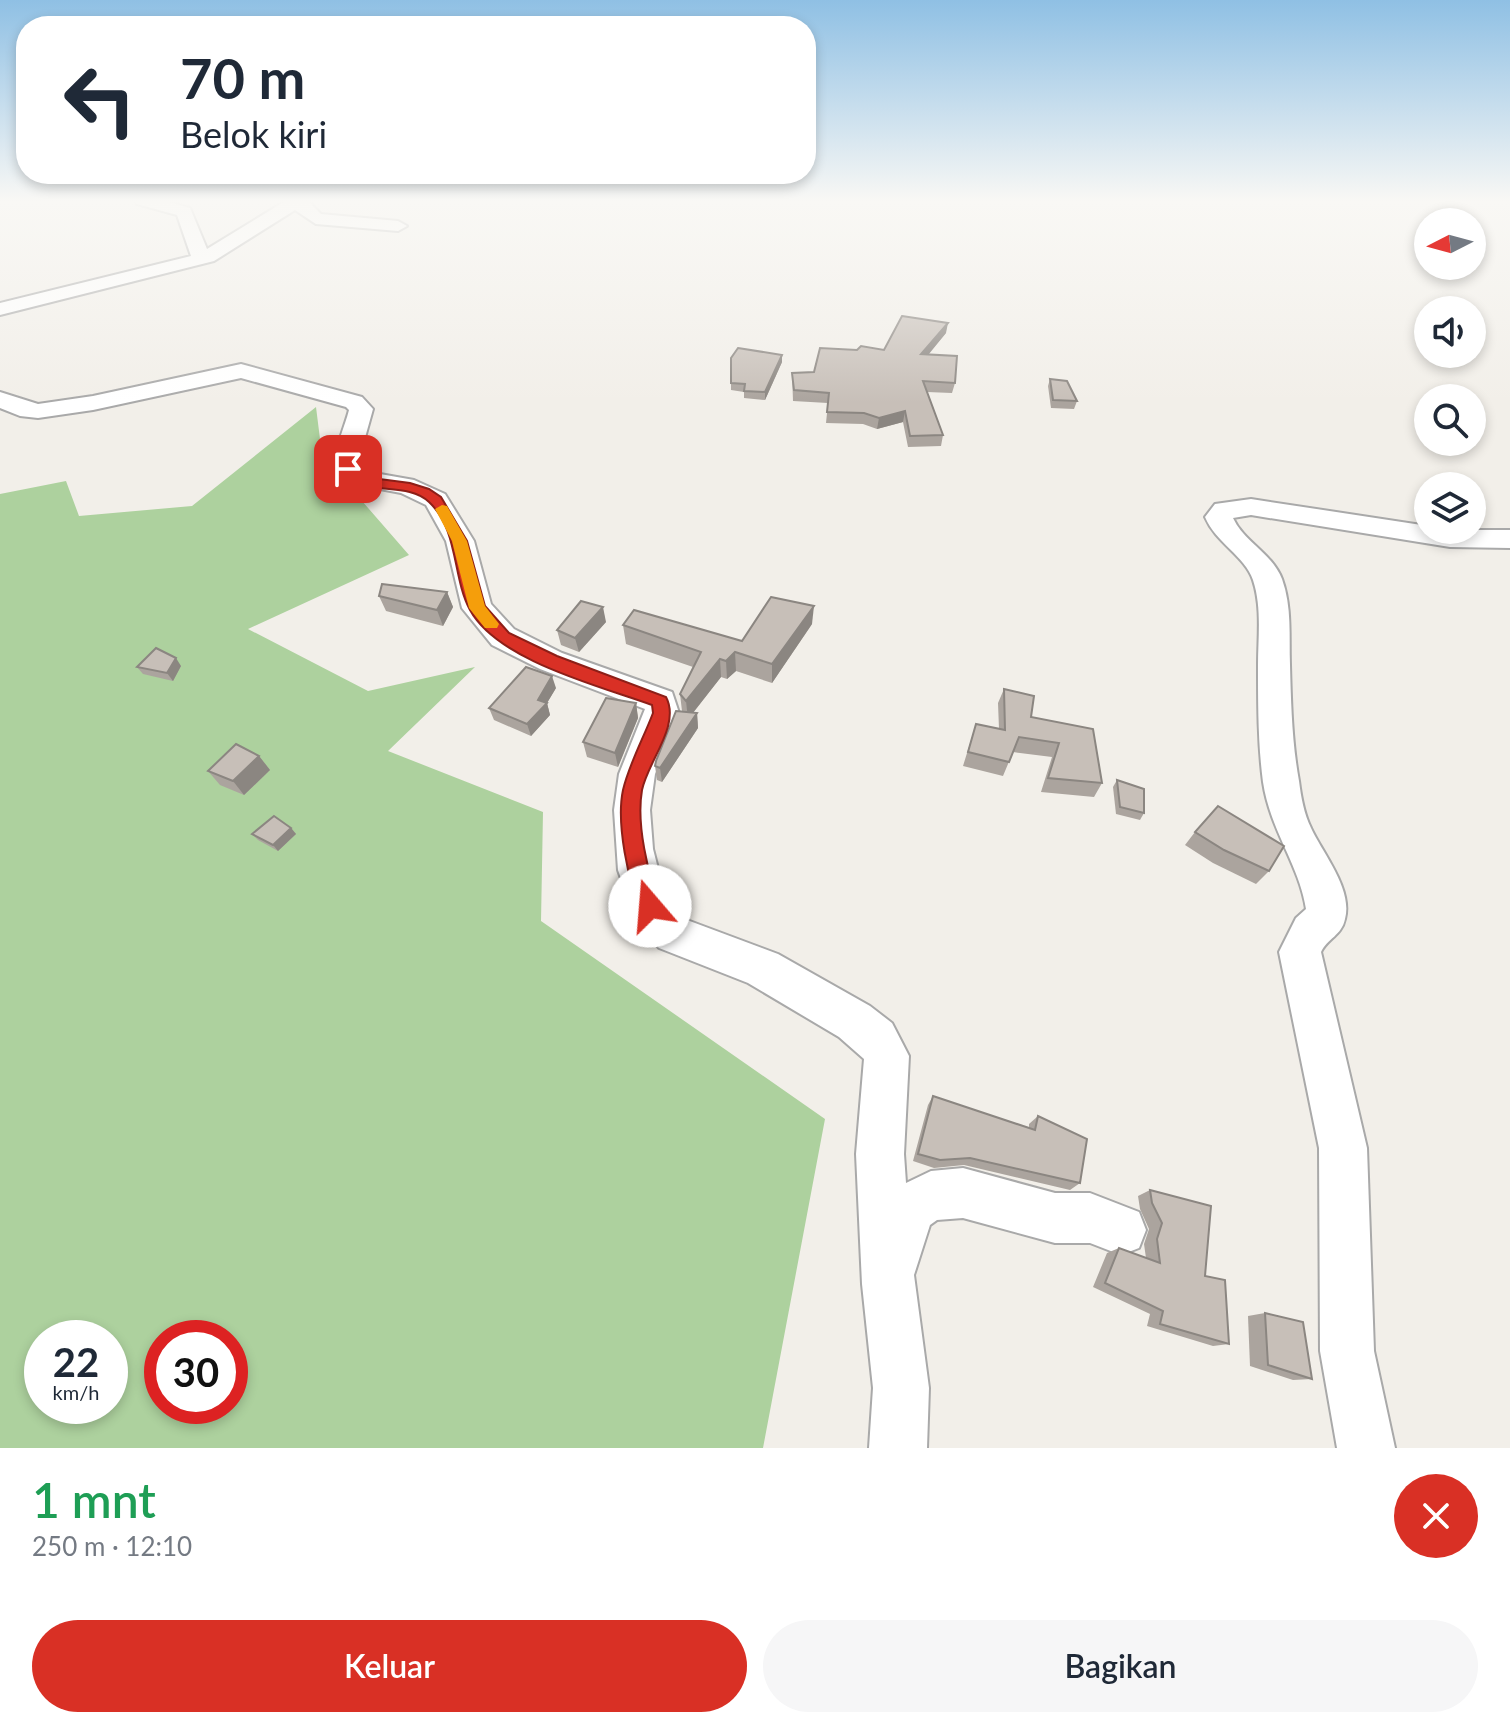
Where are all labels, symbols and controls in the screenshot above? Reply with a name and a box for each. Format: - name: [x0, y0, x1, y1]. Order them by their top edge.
- text: 70 m: [180, 44, 305, 111]
- icon: left: [48, 48, 152, 152]
- text: Belok kiri: [180, 112, 327, 156]
- north arrow: [1414, 208, 1486, 280]
- map controls: [1414, 208, 1486, 544]
- button: sound: [1414, 296, 1486, 368]
- button: search: [1414, 384, 1486, 456]
- pin: [314, 435, 382, 503]
- icon: arrive: [326, 447, 370, 491]
- button: layers: [1414, 472, 1486, 544]
- position arrow: [608, 864, 692, 948]
- speed limit sign: 30: [144, 1320, 248, 1424]
- text: 22: [53, 1338, 99, 1386]
- text: km/h: [53, 1380, 99, 1404]
- text: 1 mnt: [32, 1471, 156, 1528]
- button: close: [1394, 1474, 1478, 1558]
- text: 250 m · 12:10: [32, 1530, 192, 1562]
- button: Keluar: [32, 1620, 747, 1712]
- button: Bagikan: [763, 1620, 1478, 1712]

